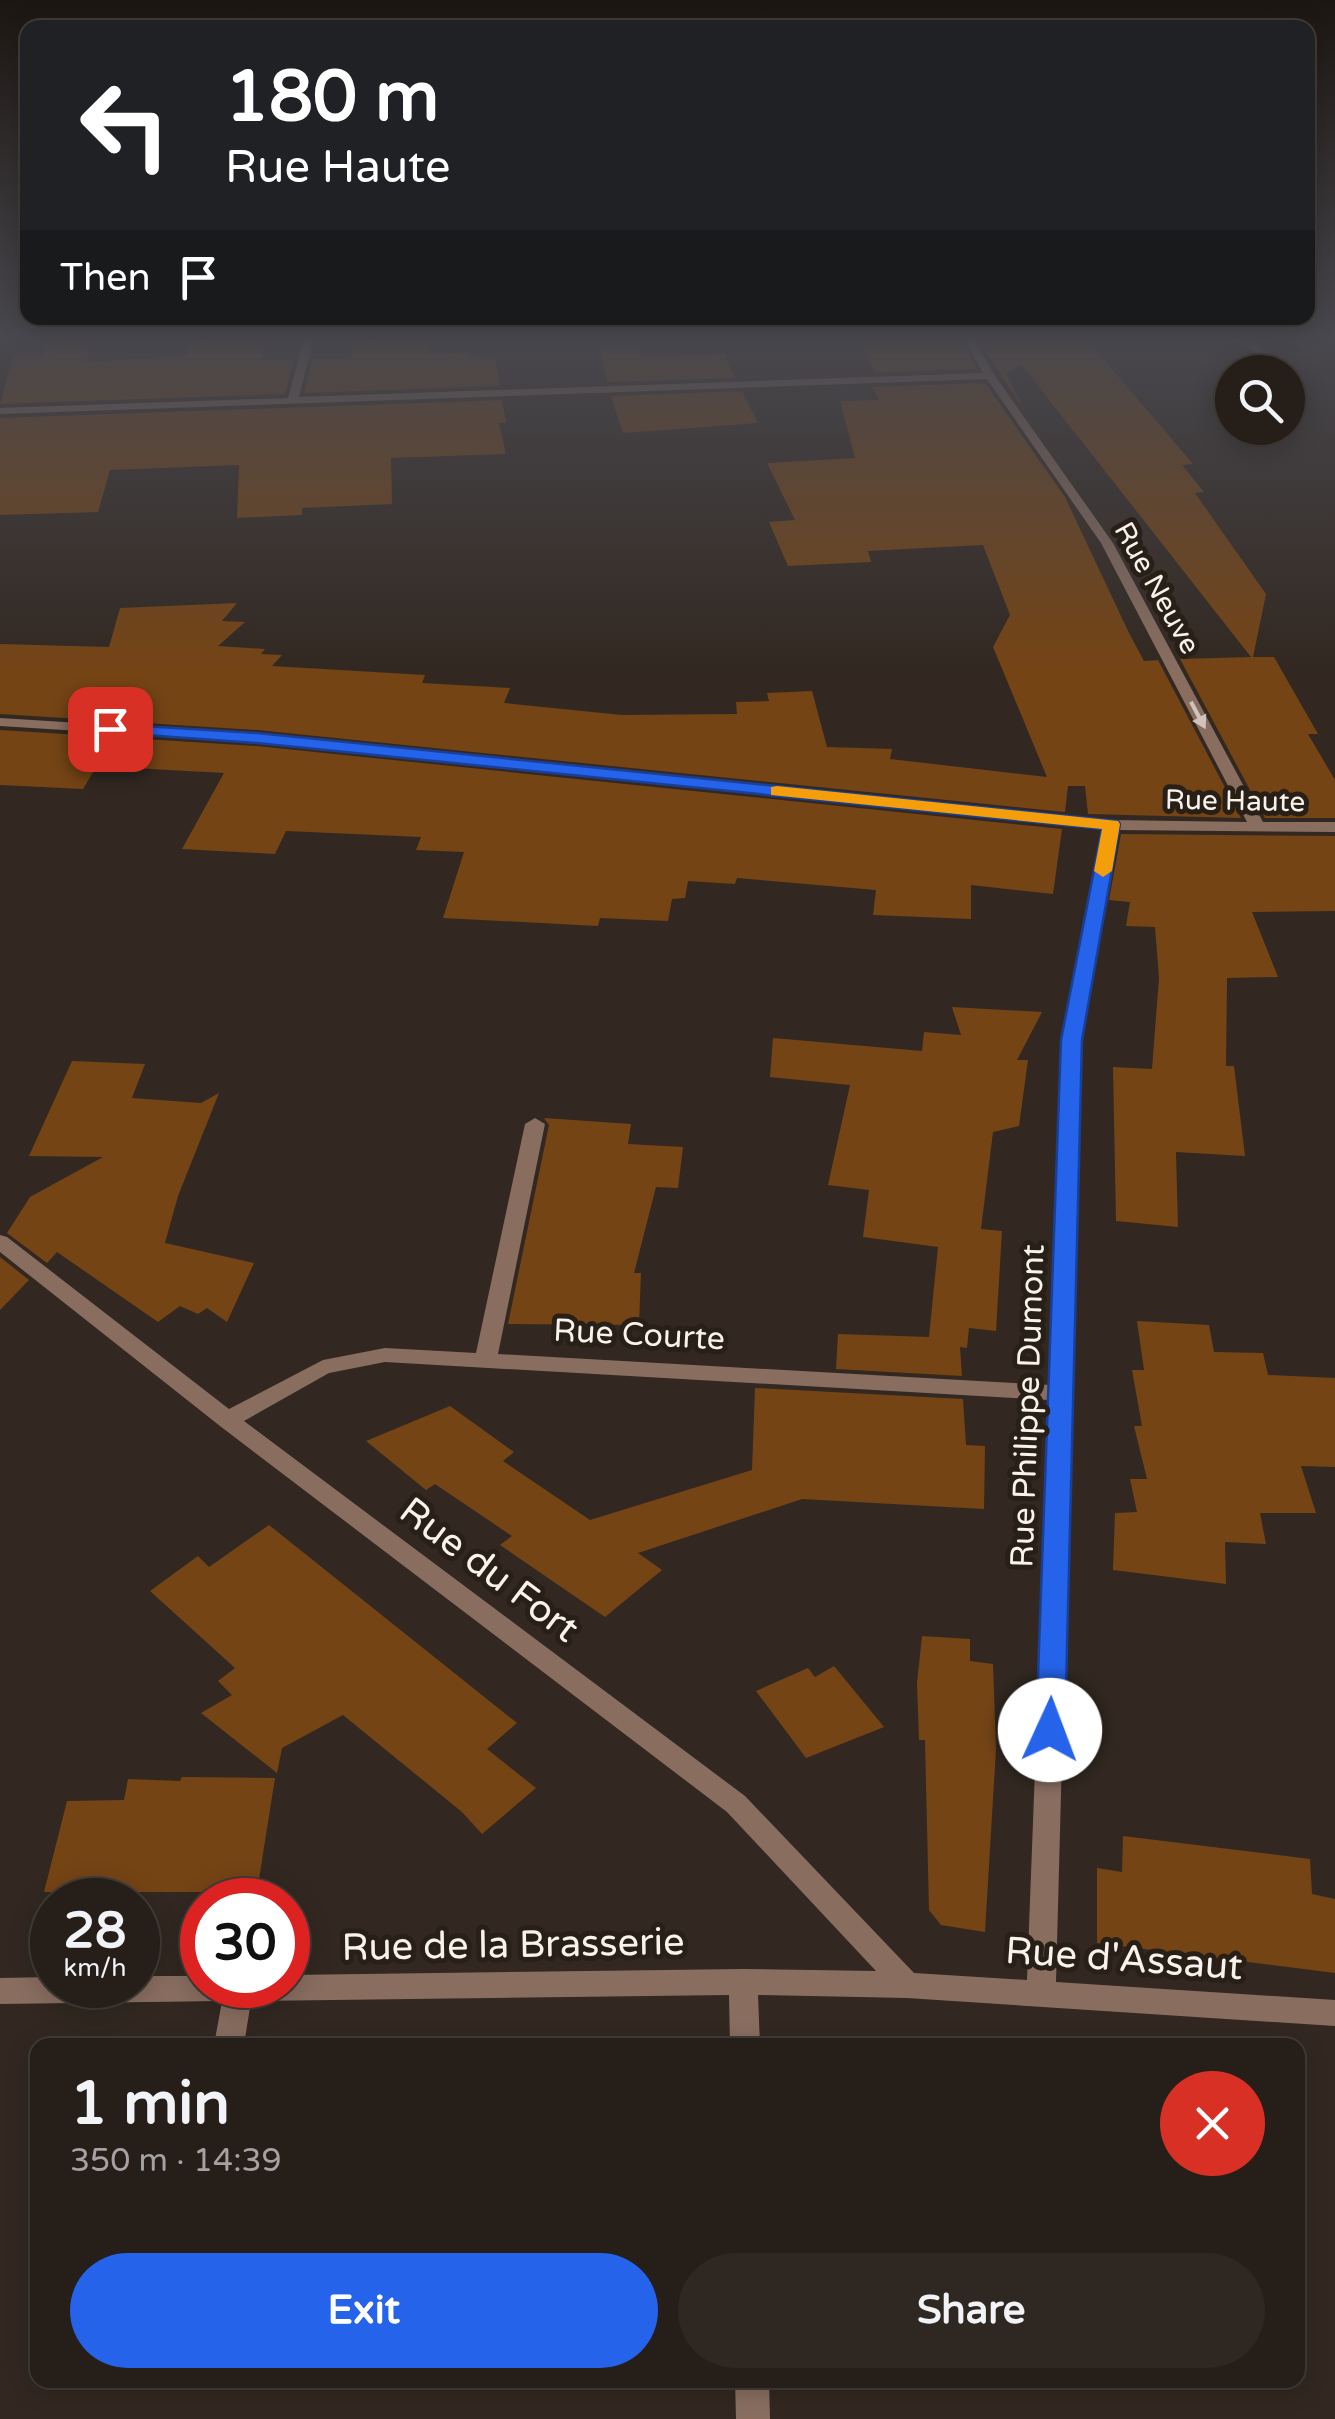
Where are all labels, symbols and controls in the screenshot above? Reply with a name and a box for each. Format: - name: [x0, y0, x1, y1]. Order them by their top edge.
- text: 180 m: [225, 56, 439, 140]
- icon: left: [60, 60, 190, 190]
- text: Rue Haute: [225, 141, 450, 195]
- icon: arrive: [171, 250, 226, 305]
- text: Then: [60, 255, 151, 301]
- map controls: [1215, 355, 1305, 445]
- button: search: [1215, 355, 1305, 445]
- street label: Rue Neuve: [1107, 516, 1207, 660]
- pin: [68, 687, 153, 772]
- one-way arrow: [1190, 701, 1207, 730]
- icon: arrive: [83, 702, 138, 757]
- street label: Rue Haute: [1165, 783, 1305, 819]
- street label: Rue Philippe Dumont: [1003, 1244, 1053, 1568]
- street label: Rue Courte: [552, 1312, 726, 1358]
- street label: Rue du Fort: [390, 1488, 588, 1652]
- position arrow: [998, 1678, 1102, 1782]
- speed limit sign: 30: [180, 1878, 310, 2008]
- text: 28: [64, 1901, 126, 1961]
- street label: Rue de la Brasserie: [341, 1919, 685, 1971]
- street label: Rue d'Assaut: [1004, 1928, 1244, 1990]
- text: km/h: [64, 1953, 126, 1983]
- text: 1 min: [70, 2068, 230, 2140]
- button: close: [1160, 2071, 1265, 2176]
- text: 350 m · 14:39: [70, 2142, 282, 2180]
- button: Exit: [70, 2253, 658, 2368]
- button: Share: [678, 2253, 1265, 2368]

